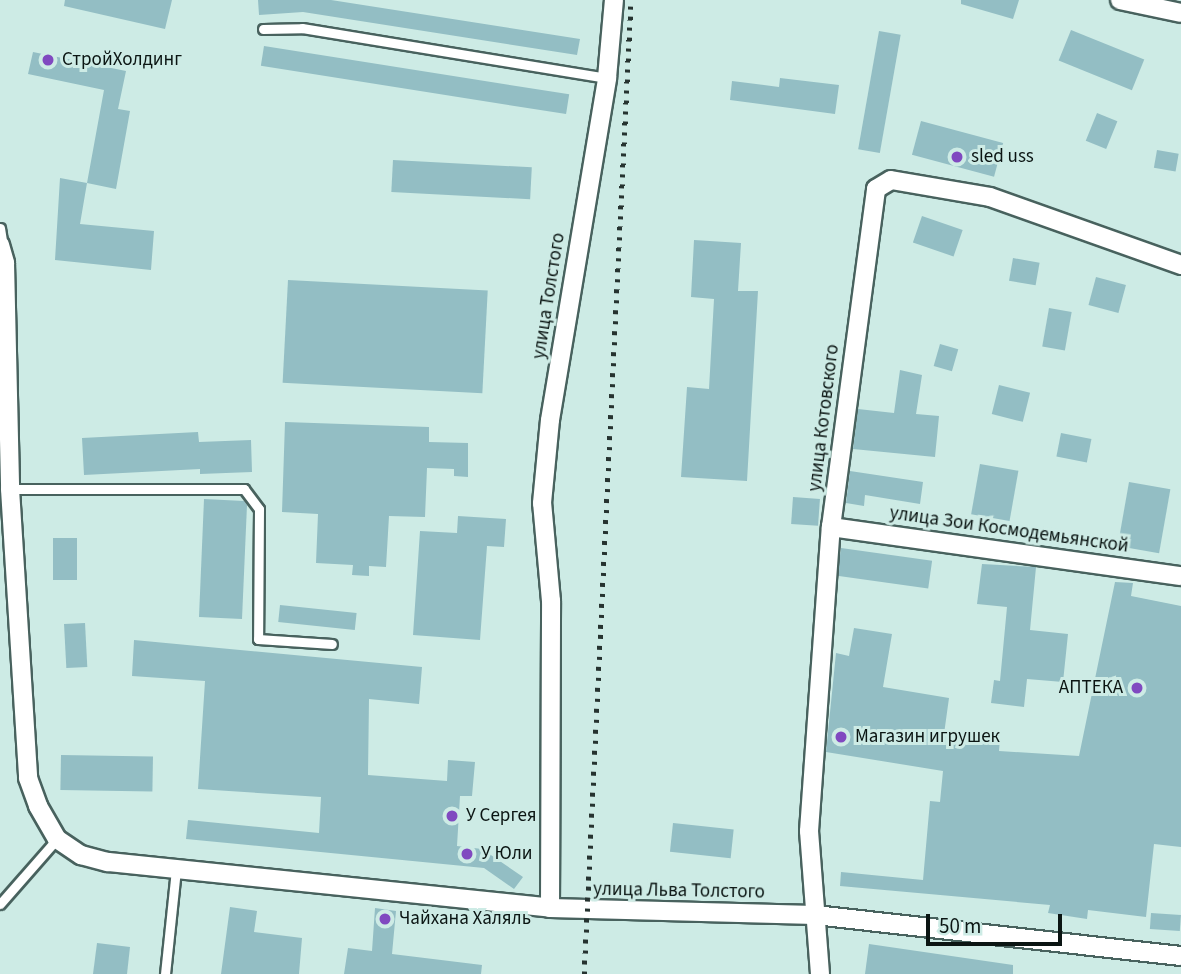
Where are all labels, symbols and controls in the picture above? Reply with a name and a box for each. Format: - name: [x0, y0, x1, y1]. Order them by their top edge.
- place label: СтройХолдинг: [62, 49, 182, 71]
- marker: СтройХолдинг: [40, 52, 56, 68]
- place label: sled uss: [971, 146, 1034, 168]
- marker: sled uss: [949, 149, 965, 165]
- street label: улица Толстого: [528, 231, 570, 361]
- street label: улица Котовского: [804, 343, 844, 493]
- street label: улица Зои Космодемьянской: [888, 502, 1130, 558]
- place label: АПТЕКА: [1059, 677, 1123, 699]
- marker: АПТЕКА: [1129, 680, 1145, 696]
- place label: Магазин игрушек: [855, 726, 1000, 748]
- marker: Магазин игрушек: [833, 729, 849, 745]
- place label: У Сергея: [466, 805, 537, 827]
- marker: У Сергея: [444, 808, 460, 824]
- place label: У Юли: [481, 843, 533, 865]
- marker: У Юли: [459, 846, 475, 862]
- street label: улица Льва Толстого: [593, 878, 765, 904]
- scale bar: [929, 900, 1066, 944]
- place label: Чайхана Халяль: [399, 908, 531, 930]
- marker: Чайхана Халяль: [377, 911, 393, 927]
- text: 50 m: [939, 911, 981, 941]

